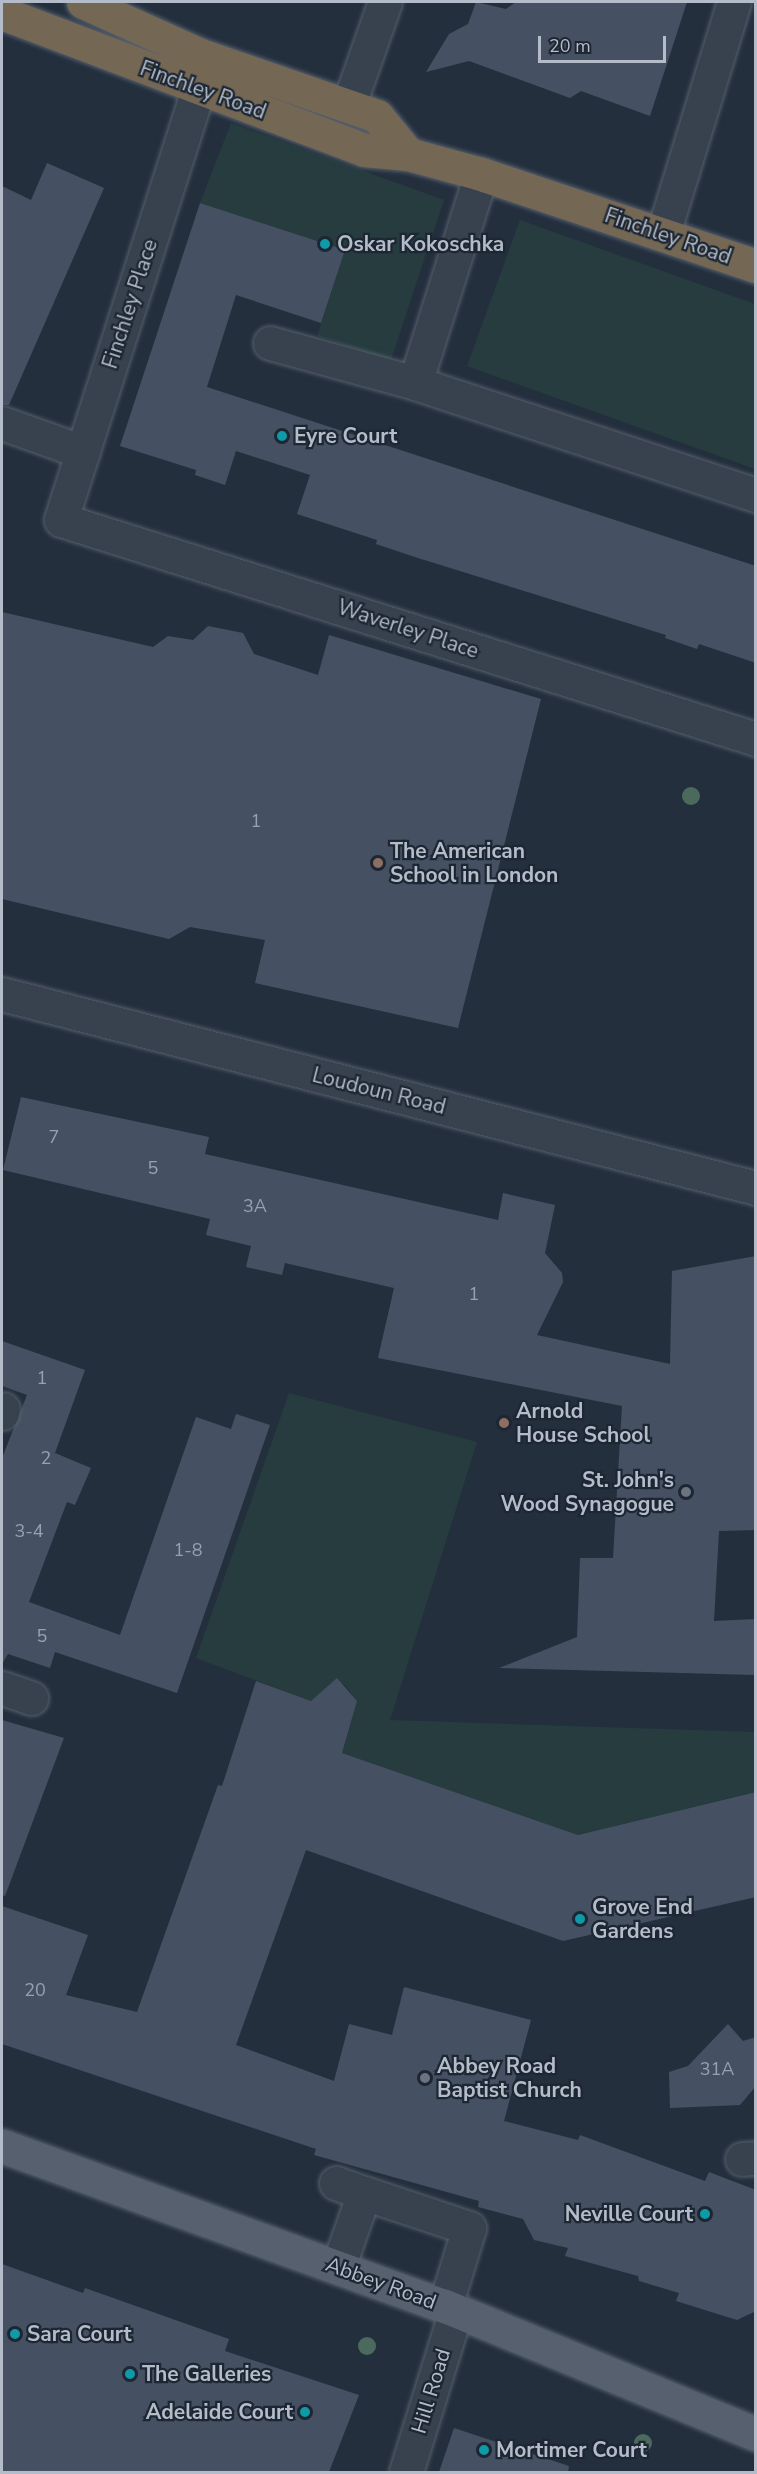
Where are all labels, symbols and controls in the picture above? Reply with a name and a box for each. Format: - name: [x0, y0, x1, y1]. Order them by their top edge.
- scale bar: [541, 24, 668, 62]
- text: 20 m: [549, 34, 591, 58]
- street label: Finchley Road: [137, 56, 269, 124]
- street label: Finchley Road: [601, 203, 735, 269]
- place label: Oskar Kokoschka: [337, 231, 504, 257]
- street label: Finchley Place: [97, 236, 163, 372]
- marker: Oskar Kokoschka: [318, 237, 332, 251]
- place label: Eyre Court: [294, 423, 397, 449]
- marker: Eyre Court: [275, 429, 289, 443]
- street label: Waverley Place: [334, 594, 482, 664]
- house number: 1: [251, 810, 261, 832]
- place label: The American School in London: [390, 838, 558, 888]
- marker: The American School in London: [371, 856, 385, 870]
- street label: Loudoun Road: [310, 1062, 448, 1120]
- house number: 7: [49, 1126, 59, 1148]
- house number: 5: [148, 1157, 158, 1179]
- house number: 3A: [243, 1195, 267, 1217]
- house number: 1: [469, 1283, 479, 1305]
- house number: 1: [37, 1367, 47, 1389]
- place label: Arnold House School: [516, 1398, 650, 1448]
- marker: Arnold House School: [497, 1416, 511, 1430]
- house number: 2: [41, 1447, 51, 1469]
- place label: St. John's Wood Synagogue: [501, 1467, 674, 1517]
- marker: St. John's Wood Synagogue: [679, 1485, 693, 1499]
- house number: 3-4: [14, 1520, 44, 1542]
- house number: 1-8: [173, 1539, 203, 1561]
- house number: 5: [37, 1625, 47, 1647]
- place label: Grove End Gardens: [592, 1894, 693, 1944]
- marker: Grove End Gardens: [573, 1912, 587, 1926]
- house number: 20: [24, 1979, 46, 2001]
- place label: Abbey Road Baptist Church: [437, 2053, 582, 2103]
- house number: 31A: [700, 2058, 734, 2080]
- marker: Abbey Road Baptist Church: [418, 2071, 432, 2085]
- place label: Neville Court: [565, 2201, 693, 2227]
- marker: Neville Court: [698, 2207, 712, 2221]
- street label: Abbey Road: [322, 2251, 440, 2315]
- place label: Sara Court: [27, 2321, 132, 2347]
- marker: Sara Court: [8, 2327, 22, 2341]
- street label: Hill Road: [406, 2345, 456, 2437]
- place label: The Galleries: [142, 2361, 271, 2387]
- marker: The Galleries: [123, 2367, 137, 2381]
- place label: Adelaide Court: [146, 2399, 293, 2425]
- marker: Adelaide Court: [298, 2405, 312, 2419]
- place label: Mortimer Court: [496, 2437, 647, 2463]
- marker: Mortimer Court: [477, 2443, 491, 2457]

